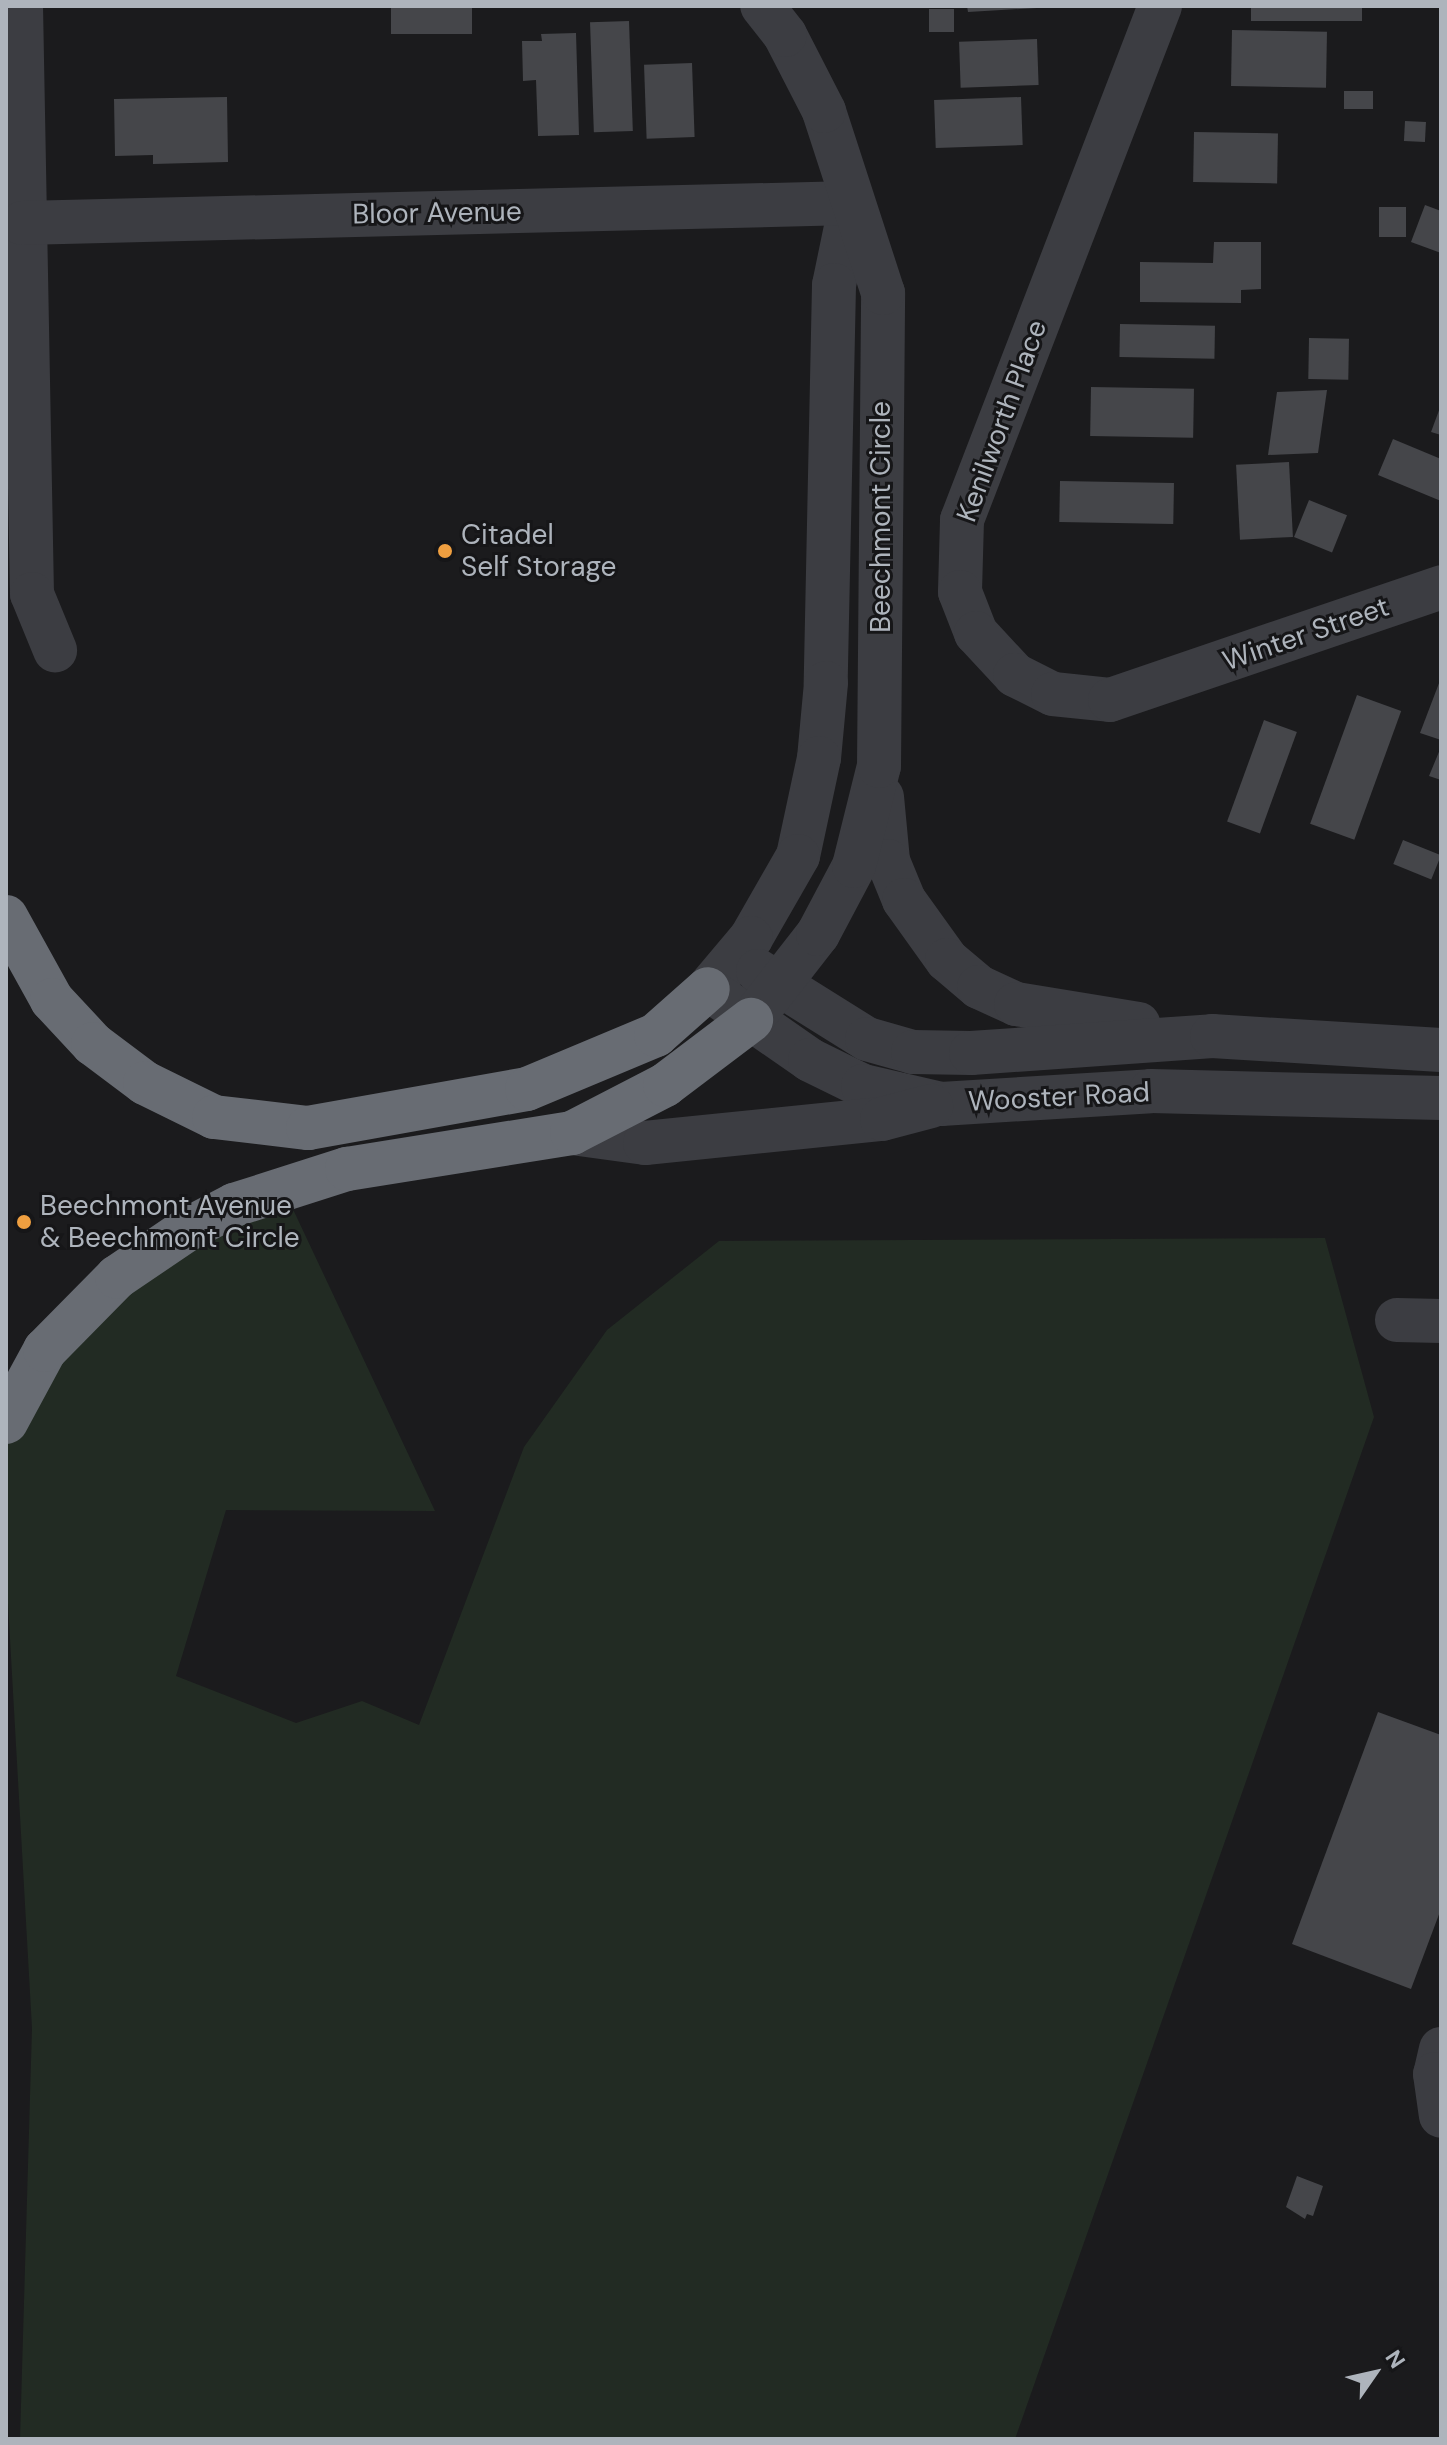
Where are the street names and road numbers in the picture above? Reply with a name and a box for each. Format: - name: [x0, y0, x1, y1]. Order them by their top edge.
- street label: Bloor Avenue: [352, 195, 522, 231]
- street label: Kenilworth Place: [950, 315, 1054, 527]
- street label: Beechmont Circle: [864, 401, 898, 633]
- street label: Winter Street: [1218, 590, 1394, 678]
- street label: Wooster Road: [967, 1075, 1151, 1119]

